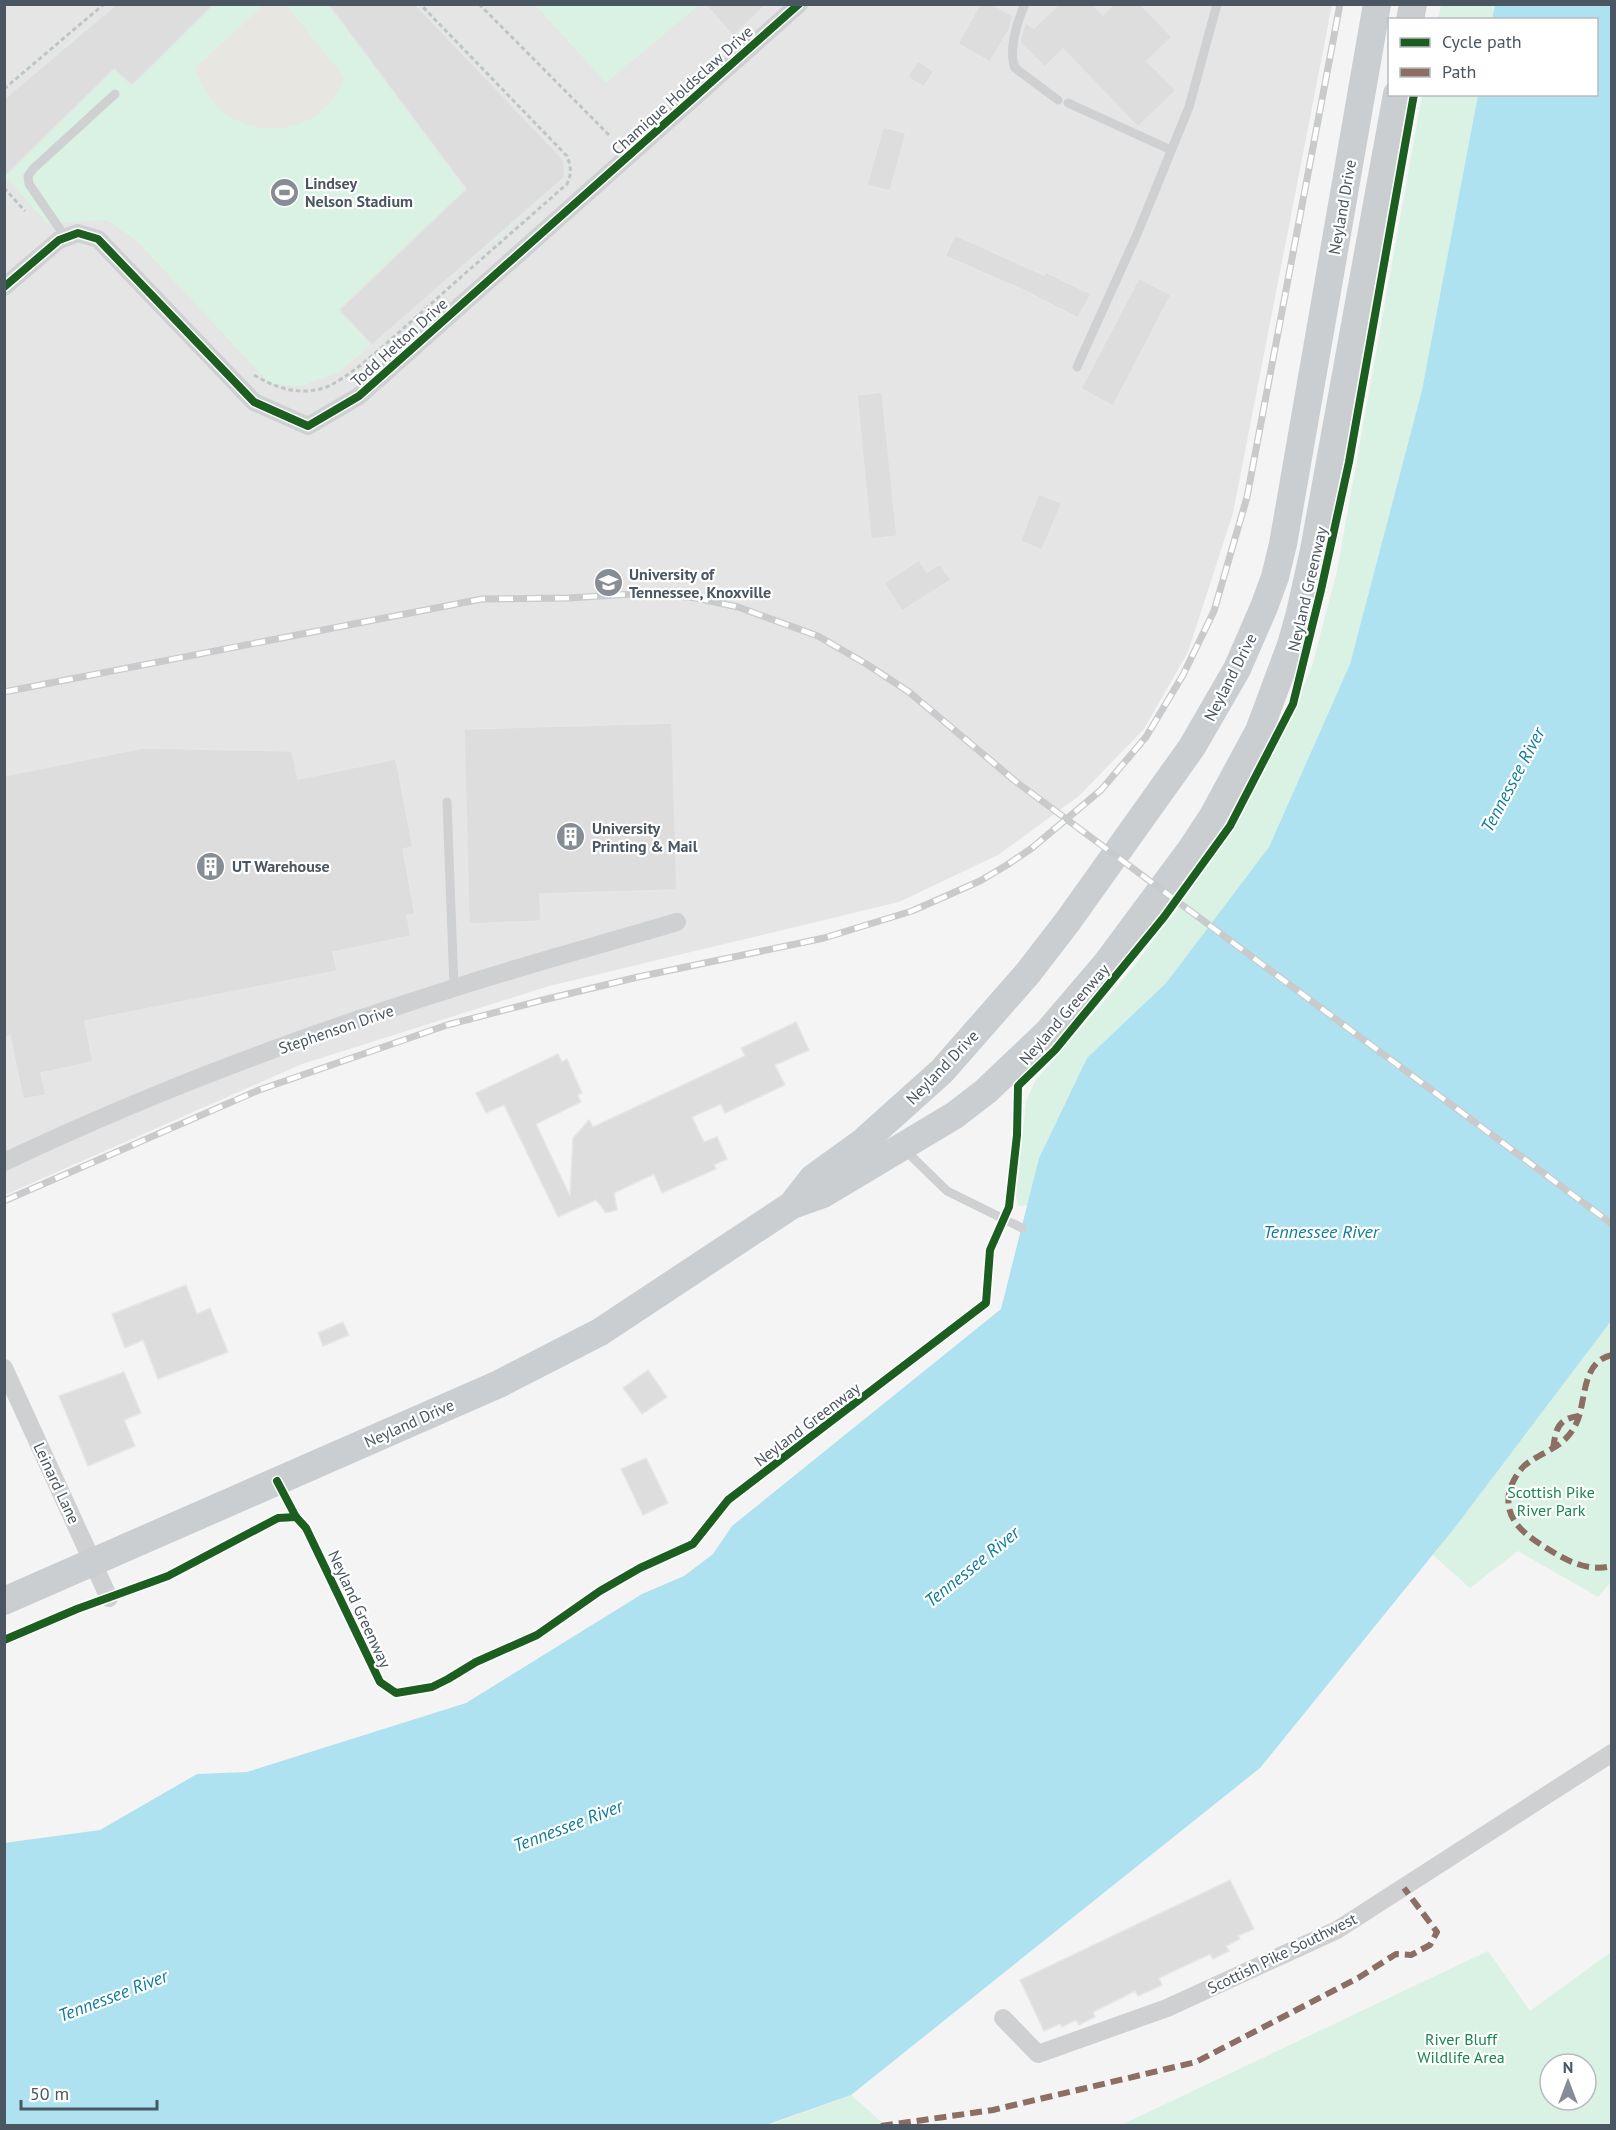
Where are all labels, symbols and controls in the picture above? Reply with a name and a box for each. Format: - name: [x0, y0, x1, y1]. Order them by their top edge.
- legend: [1388, 18, 1598, 96]
- street label: Chamique Holdsclaw Drive: [607, 21, 757, 159]
- text: Cycle path: [1442, 30, 1522, 53]
- text: Path: [1442, 60, 1476, 83]
- street label: Neyland Drive: [1324, 158, 1360, 256]
- place label: Lindsey Nelson Stadium: [305, 173, 413, 211]
- sports icon: Lindsey Nelson Stadium: [268, 176, 300, 208]
- street label: Todd Helton Drive: [347, 293, 451, 391]
- street label: Neyland Greenway: [1283, 524, 1331, 653]
- place label: University of Tennessee, Knoxville: [629, 564, 771, 602]
- school or university icon: University of Tennessee, Knoxville: [592, 567, 624, 599]
- street label: Neyland Drive: [1199, 630, 1261, 724]
- water label: Tennessee River: [1475, 722, 1550, 836]
- place label: University Printing & Mail: [592, 818, 698, 856]
- building icon: University Printing & Mail: [555, 821, 587, 853]
- building icon: UT Warehouse: [195, 850, 227, 882]
- place label: UT Warehouse: [232, 856, 330, 876]
- street label: Neyland Greenway: [1015, 959, 1114, 1069]
- street label: Stephenson Drive: [276, 1000, 396, 1058]
- street label: Neyland Drive: [901, 1025, 983, 1109]
- water label: Tennessee River: [1263, 1220, 1380, 1243]
- street label: Neyland Greenway: [750, 1377, 864, 1470]
- street label: Neyland Drive: [361, 1394, 457, 1452]
- street label: Leinard Lane: [29, 1439, 85, 1527]
- park label: Scottish Pike River Park: [1507, 1482, 1595, 1520]
- water label: Tennessee River: [920, 1521, 1025, 1612]
- street label: Neyland Greenway: [324, 1547, 396, 1671]
- water label: Tennessee River: [510, 1794, 627, 1857]
- street label: Scottish Pike Southwest: [1204, 1908, 1360, 1998]
- water label: Tennessee River: [55, 1964, 172, 2027]
- park label: River Bluff Wildlife Area: [1417, 2029, 1505, 2067]
- north arrow: [1538, 2052, 1598, 2112]
- text: N: [1563, 2057, 1573, 2077]
- scale bar: [21, 2073, 158, 2111]
- text: 50 m: [30, 2082, 69, 2105]

